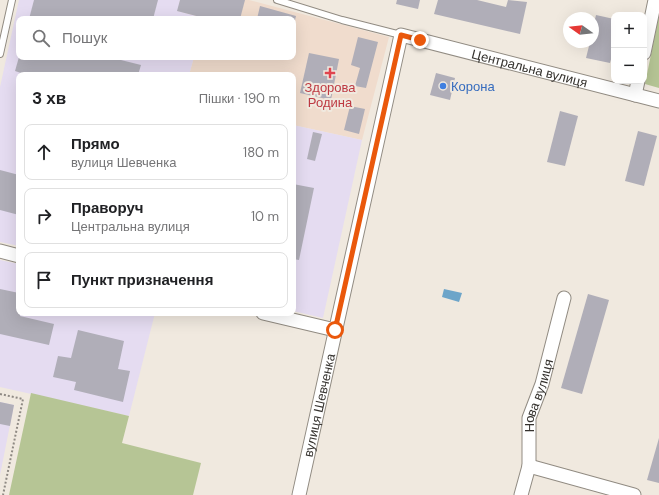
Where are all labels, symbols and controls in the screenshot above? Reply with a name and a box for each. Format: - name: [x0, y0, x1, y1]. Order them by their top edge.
- north arrow: [563, 12, 599, 48]
- map controls: [611, 12, 647, 84]
- button: +: [611, 12, 647, 48]
- search box: [16, 16, 296, 60]
- icon: search: [30, 27, 52, 49]
- text: Пошук: [62, 28, 107, 48]
- route end: [411, 31, 429, 49]
- street label: Центральна вулиця: [470, 45, 589, 91]
- button: −: [611, 48, 647, 84]
- marker: Здорова Родина: [325, 68, 335, 78]
- place label: Корона: [451, 78, 495, 95]
- place label: Здорова Родина: [304, 79, 356, 111]
- marker: Корона: [438, 81, 448, 91]
- text: 3 хв: [32, 87, 66, 109]
- text: Пішки · 190 m: [199, 90, 280, 107]
- text: Прямо: [71, 134, 120, 154]
- icon: ahead: [33, 141, 55, 163]
- text: 180 m: [243, 144, 279, 161]
- text: вулиця Шевченка: [71, 154, 176, 171]
- text: Праворуч: [71, 198, 144, 218]
- icon: right: [33, 205, 55, 227]
- text: 10 m: [251, 208, 279, 225]
- text: Центральна вулиця: [71, 218, 190, 235]
- icon: arrive: [33, 269, 55, 291]
- text: Пункт призначення: [71, 270, 213, 290]
- route start: [326, 321, 344, 339]
- street label: вулиця Шевченка: [300, 351, 339, 459]
- street label: Нова вулиця: [521, 357, 557, 432]

